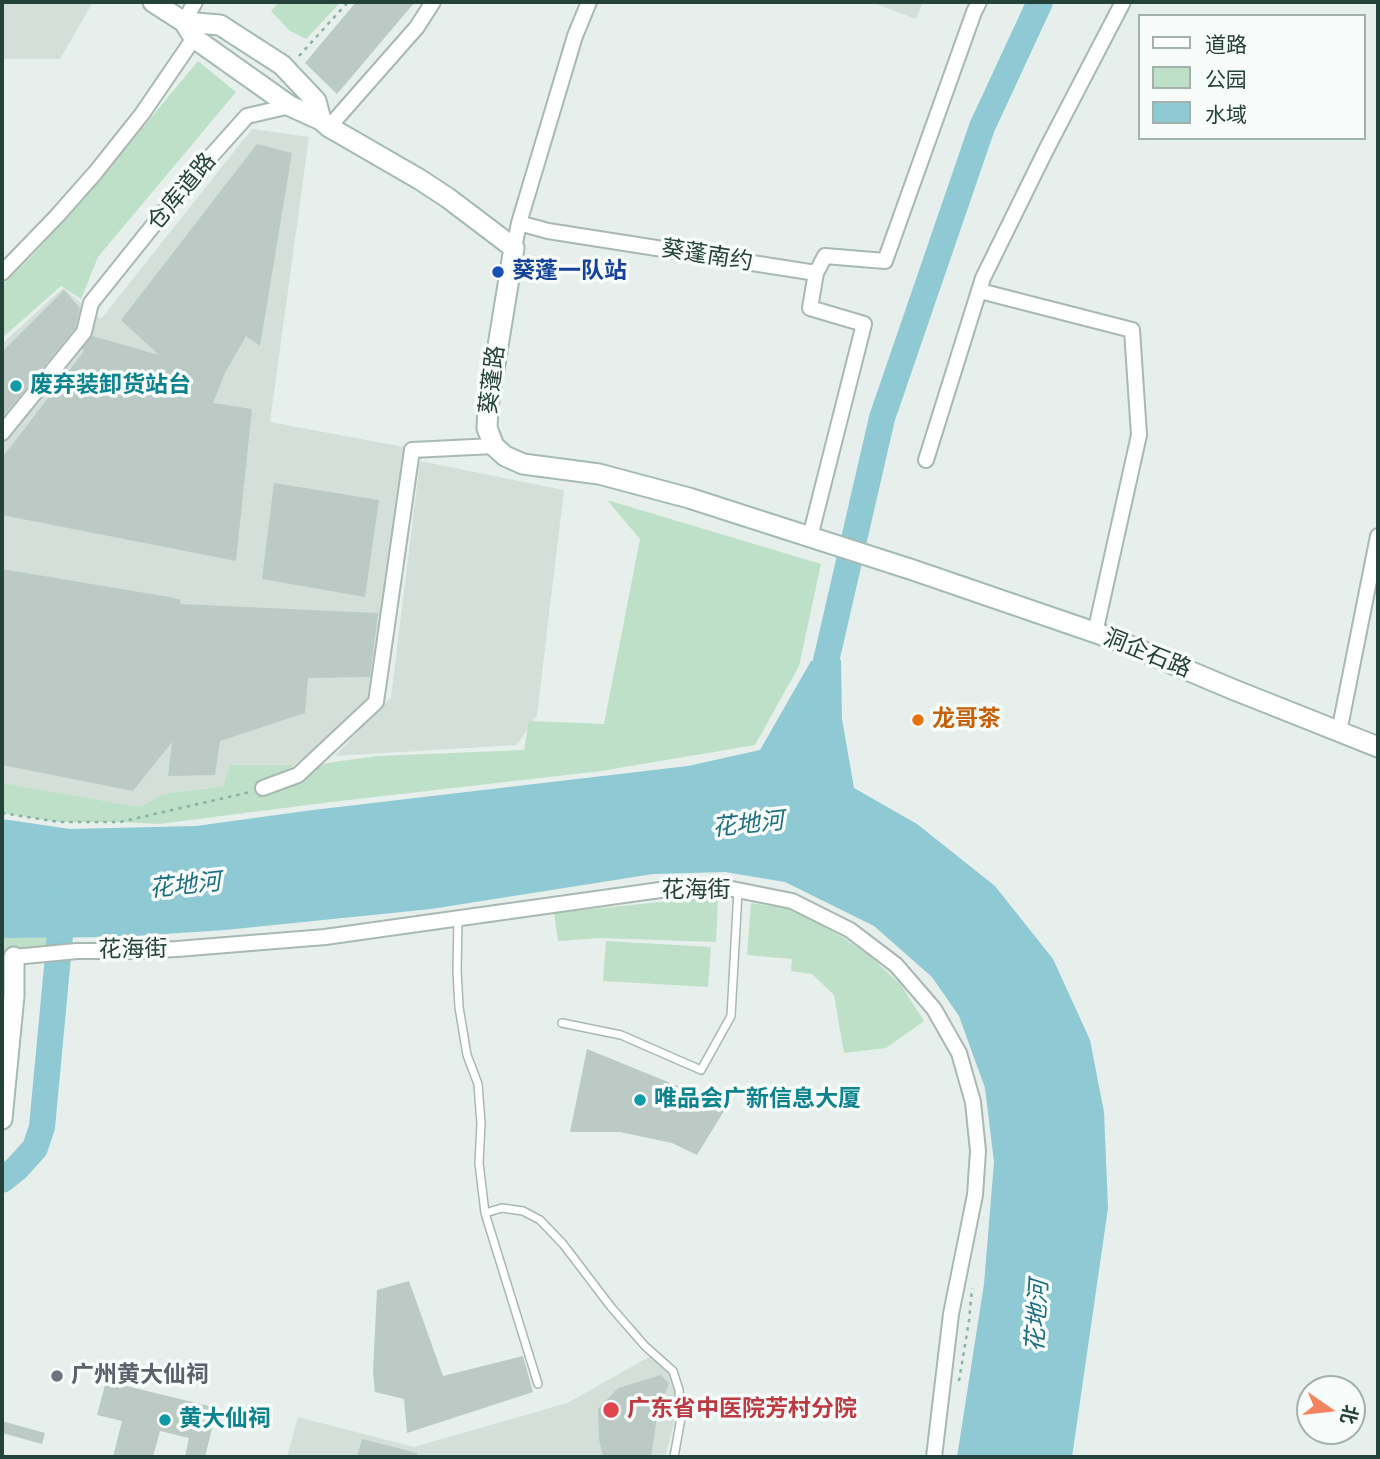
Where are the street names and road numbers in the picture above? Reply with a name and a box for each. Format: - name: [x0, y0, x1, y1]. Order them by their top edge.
- street label: 仓库道路: [142, 148, 222, 236]
- street label: 葵蓬南约: [659, 235, 755, 277]
- street label: 葵蓬路: [475, 344, 511, 416]
- street label: 洞企石路: [1099, 624, 1195, 684]
- street label: 花海街: [662, 877, 730, 905]
- street label: 花海街: [98, 936, 168, 964]

